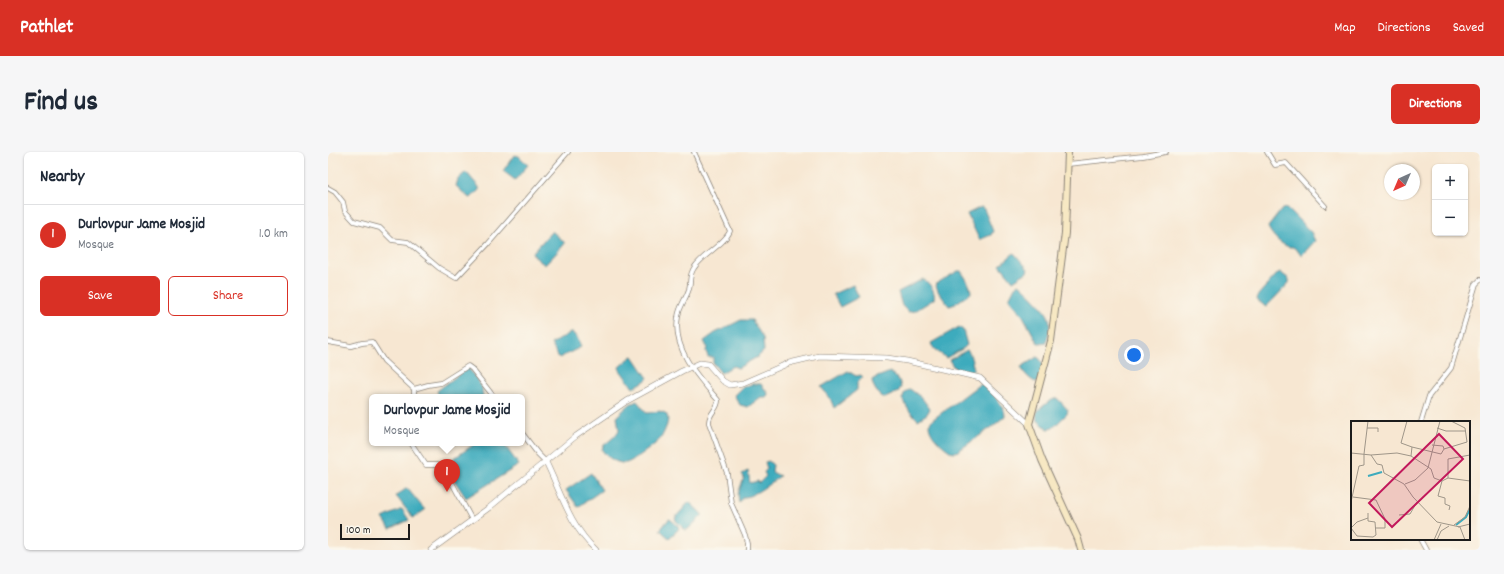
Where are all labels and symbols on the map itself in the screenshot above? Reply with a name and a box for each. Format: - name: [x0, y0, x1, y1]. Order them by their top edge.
- north arrow: [1384, 164, 1420, 200]
- your location: [1124, 345, 1144, 365]
- inset map: [1351, 421, 1470, 540]
- pin: 1: [434, 459, 460, 492]
- scale bar: [340, 522, 410, 541]

